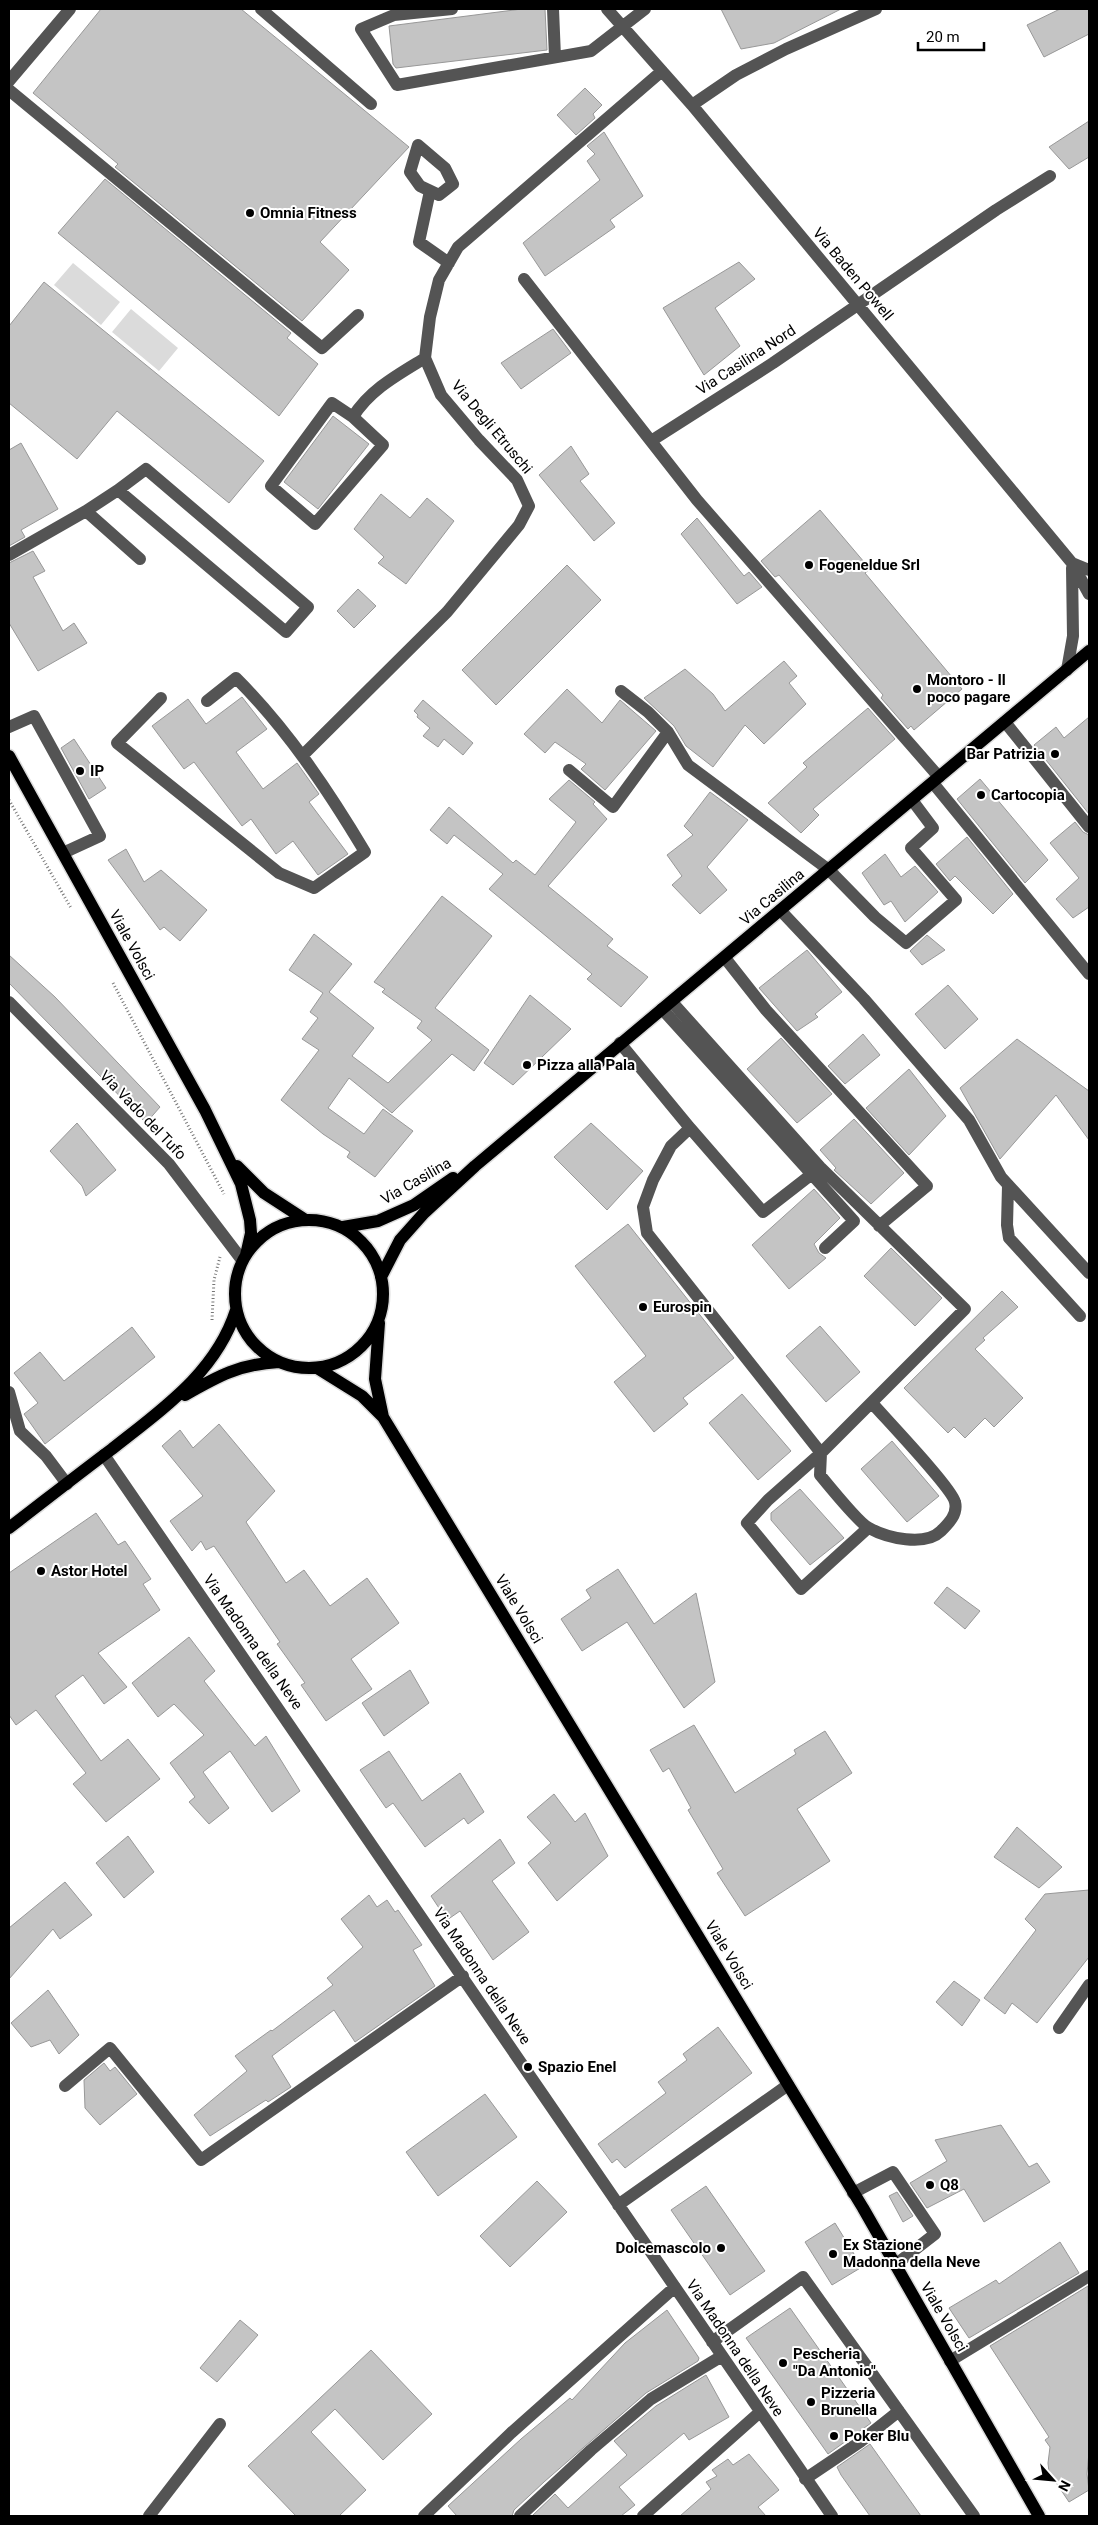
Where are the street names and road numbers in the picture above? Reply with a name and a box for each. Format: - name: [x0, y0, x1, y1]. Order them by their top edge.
- street label: Via Baden Powell: [809, 224, 897, 324]
- street label: Via Casilina Nord: [693, 321, 799, 399]
- street label: Via Degli Etruschi: [448, 377, 536, 477]
- street label: Via Casilina: [736, 865, 808, 929]
- street label: Viale Volsci: [105, 907, 159, 983]
- street label: Via Vado del Tufo: [96, 1067, 190, 1163]
- street label: Via Casilina: [378, 1154, 454, 1208]
- street label: Via Madonna della Neve: [199, 1571, 307, 1713]
- street label: Viale Volsci: [491, 1571, 547, 1647]
- street label: Via Madonna della Neve: [430, 1904, 535, 2048]
- street label: Viale Volsci: [701, 1917, 757, 1993]
- street label: Via Madonna della Neve: [683, 2276, 788, 2420]
- street label: Viale Volsci: [917, 2279, 971, 2355]

